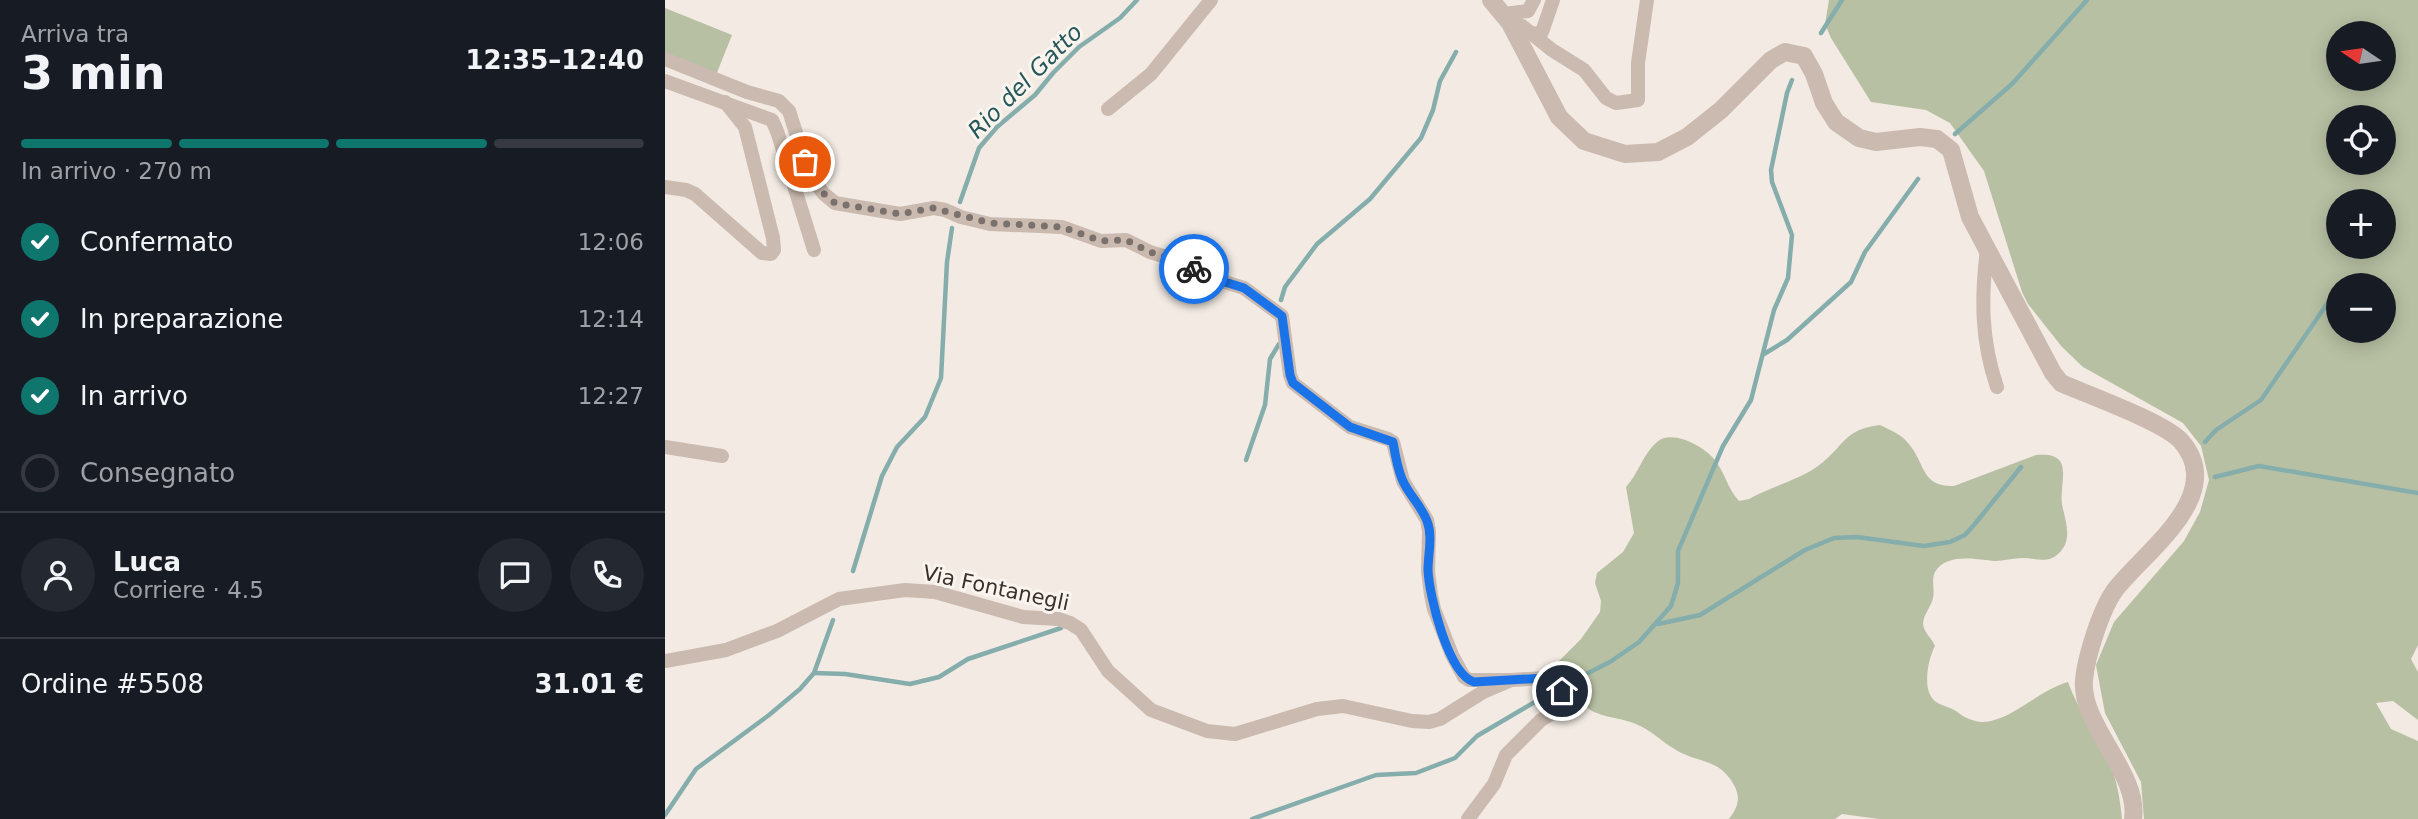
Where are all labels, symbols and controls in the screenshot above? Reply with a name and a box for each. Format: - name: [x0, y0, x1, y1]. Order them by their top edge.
- water label: Rio del Gatto: [963, 19, 1087, 143]
- text: Arriva tra: [21, 21, 129, 47]
- north arrow: [2326, 21, 2396, 91]
- map controls: [2326, 21, 2396, 343]
- text: 12:35–12:40: [465, 45, 644, 75]
- text: 3 min: [21, 46, 165, 100]
- button: locate: [2326, 105, 2396, 175]
- pin: [775, 132, 835, 192]
- icon: bag: [786, 143, 824, 181]
- text: In arrivo · 270 m: [21, 158, 212, 184]
- button: +: [2326, 189, 2396, 259]
- icon: check: [21, 223, 59, 261]
- text: Confermato: [80, 227, 233, 257]
- text: 12:06: [578, 229, 644, 255]
- courier: [1159, 234, 1229, 304]
- icon: bike: [1175, 250, 1213, 288]
- button: −: [2326, 273, 2396, 343]
- icon: check: [21, 300, 59, 338]
- text: In preparazione: [80, 304, 283, 334]
- text: 12:14: [578, 306, 644, 332]
- icon: check: [21, 377, 59, 415]
- text: In arrivo: [80, 381, 188, 411]
- text: 12:27: [578, 383, 644, 409]
- text: Consegnato: [80, 458, 235, 488]
- button: person: [21, 538, 95, 612]
- button: chat: [478, 538, 552, 612]
- button: phone: [570, 538, 644, 612]
- text: Luca: [113, 547, 181, 577]
- street label: Via Fontanegli: [921, 561, 1071, 615]
- text: Corriere · 4.5: [113, 577, 264, 603]
- pin: [1532, 661, 1592, 721]
- text: Ordine #5508: [21, 669, 204, 699]
- text: 31.01 €: [535, 669, 644, 699]
- icon: home: [1543, 672, 1581, 710]

